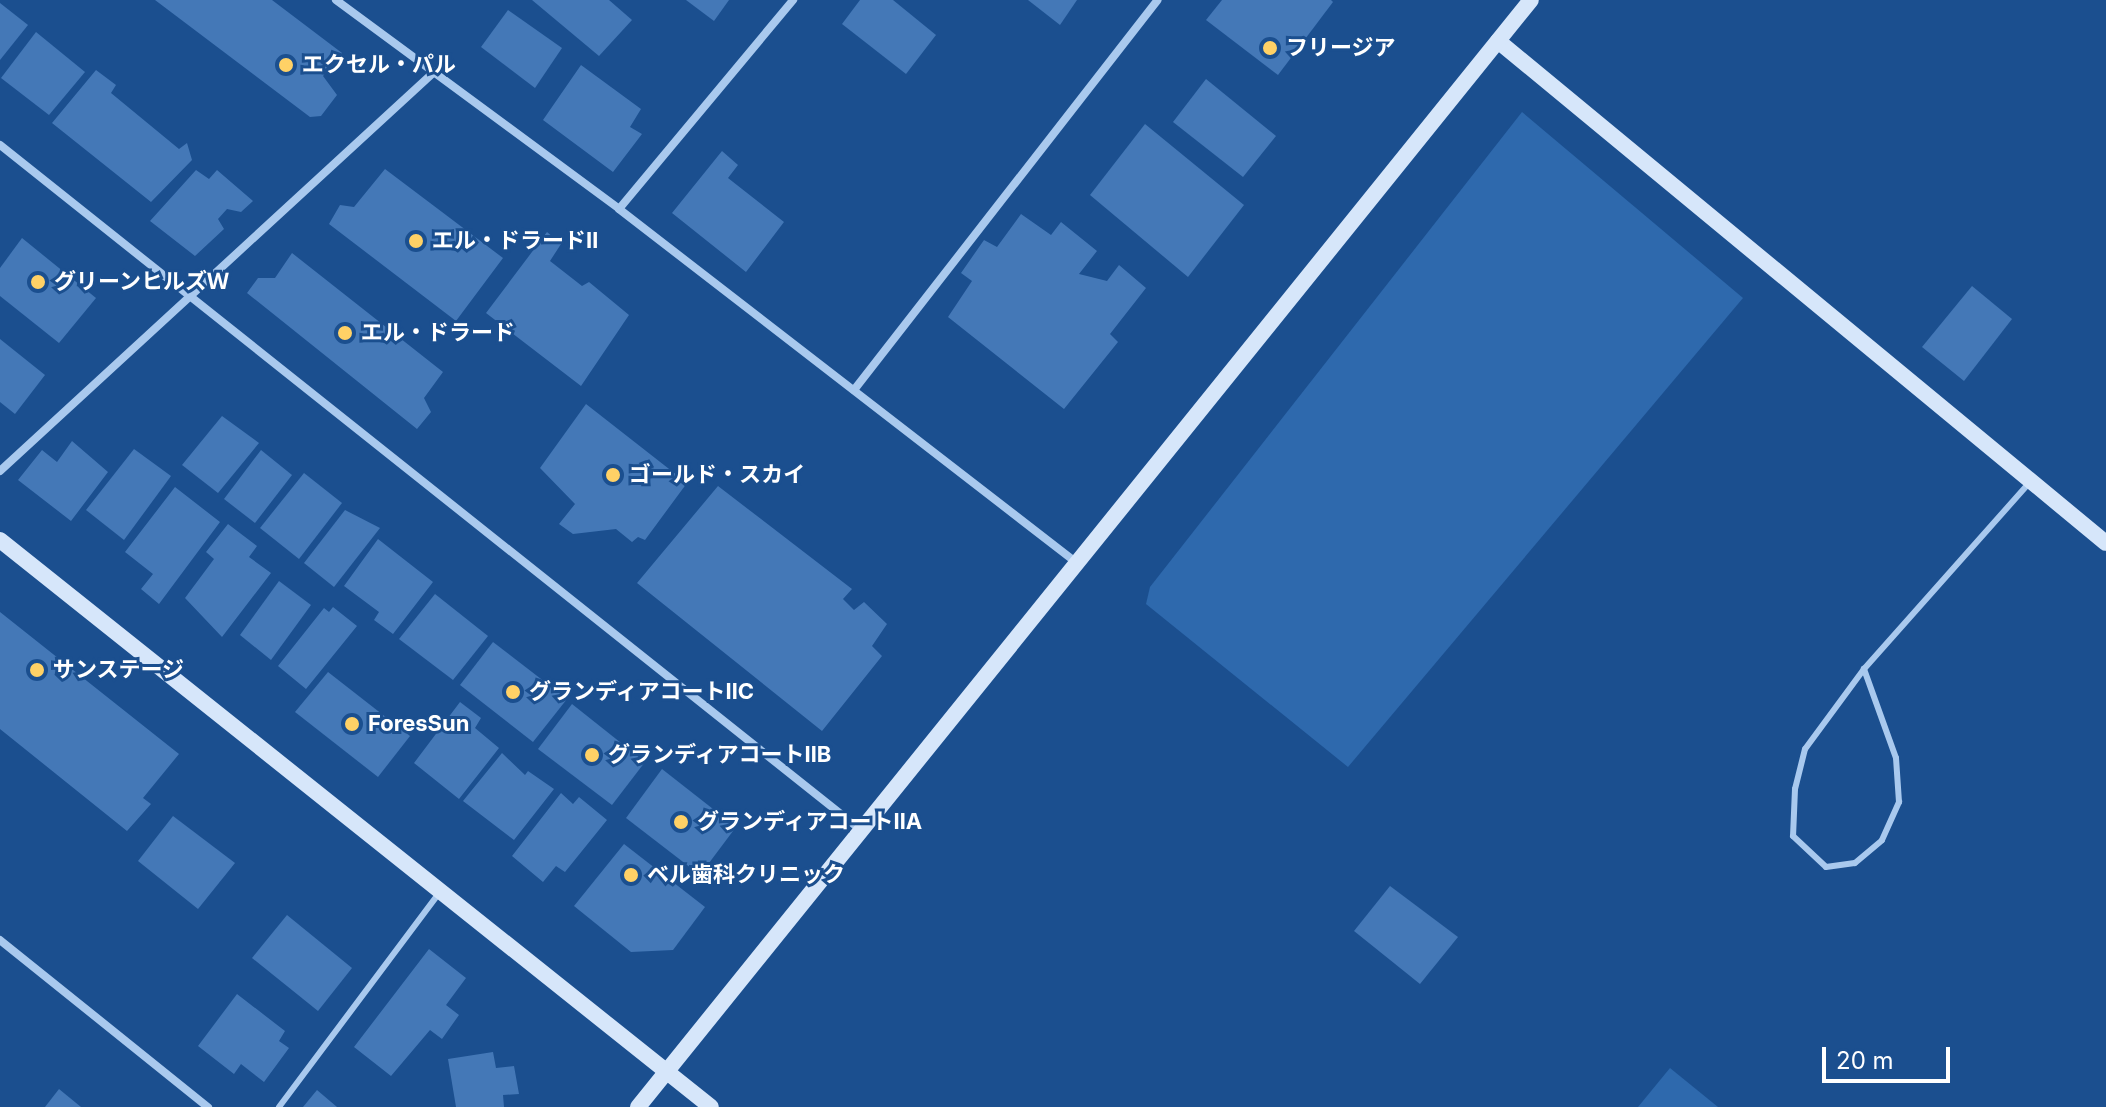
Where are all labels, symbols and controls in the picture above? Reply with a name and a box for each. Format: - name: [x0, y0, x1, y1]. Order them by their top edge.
- place label: フリージア: [1286, 35, 1396, 61]
- marker: フリージア: [1261, 39, 1279, 57]
- place label: エクセル・パル: [302, 52, 456, 78]
- marker: エクセル・パル: [277, 56, 295, 74]
- place label: エル・ドラードⅡ: [432, 228, 598, 254]
- marker: エル・ドラードⅡ: [407, 232, 425, 250]
- place label: グリーンヒルズＷ: [54, 269, 230, 295]
- marker: グリーンヒルズＷ: [29, 273, 47, 291]
- place label: エル・ドラード: [361, 320, 515, 346]
- marker: エル・ドラード: [336, 324, 354, 342]
- place label: ゴールド・スカイ: [629, 462, 805, 488]
- marker: ゴールド・スカイ: [604, 466, 622, 484]
- place label: サンステージ: [53, 657, 185, 683]
- marker: サンステージ: [28, 661, 46, 679]
- place label: グランディアコートⅡC: [529, 679, 756, 705]
- marker: グランディアコートⅡC: [504, 683, 522, 701]
- place label: ForesSun: [368, 711, 469, 737]
- marker: ForesSun: [343, 715, 361, 733]
- place label: グランディアコートⅡB: [608, 742, 833, 768]
- marker: グランディアコートⅡB: [583, 746, 601, 764]
- place label: グランディアコートⅡA: [697, 809, 924, 835]
- marker: グランディアコートⅡA: [672, 813, 690, 831]
- place label: ベル歯科クリニック: [647, 862, 845, 888]
- marker: ベル歯科クリニック: [622, 866, 640, 884]
- scale bar: [1826, 1031, 1954, 1081]
- text: 20 m: [1836, 1046, 1894, 1075]

